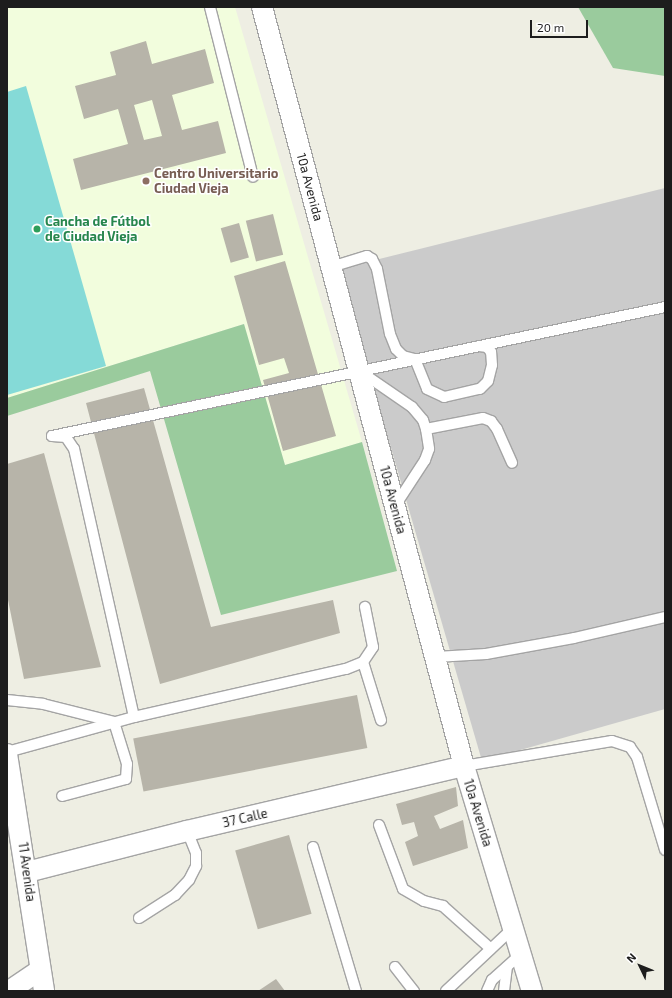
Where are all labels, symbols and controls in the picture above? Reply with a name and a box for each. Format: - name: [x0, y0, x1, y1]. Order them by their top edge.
- scale bar: [532, 12, 590, 38]
- text: 20 m: [537, 20, 564, 34]
- street label: 10a Avenida: [293, 151, 327, 223]
- place label: Centro Universitario Ciudad Vieja: [154, 166, 279, 197]
- marker: Centro Universitario Ciudad Vieja: [141, 176, 151, 186]
- place label: Cancha de Fútbol de Ciudad Vieja: [45, 214, 150, 245]
- marker: Cancha de Fútbol de Ciudad Vieja: [32, 224, 42, 234]
- street label: 10a Avenida: [376, 464, 410, 536]
- street label: 10a Avenida: [460, 777, 496, 849]
- street label: 37 Calle: [221, 805, 269, 831]
- street label: 11 Avenida: [15, 841, 39, 903]
- north arrow: [620, 946, 660, 986]
- text: N: [623, 950, 638, 965]

